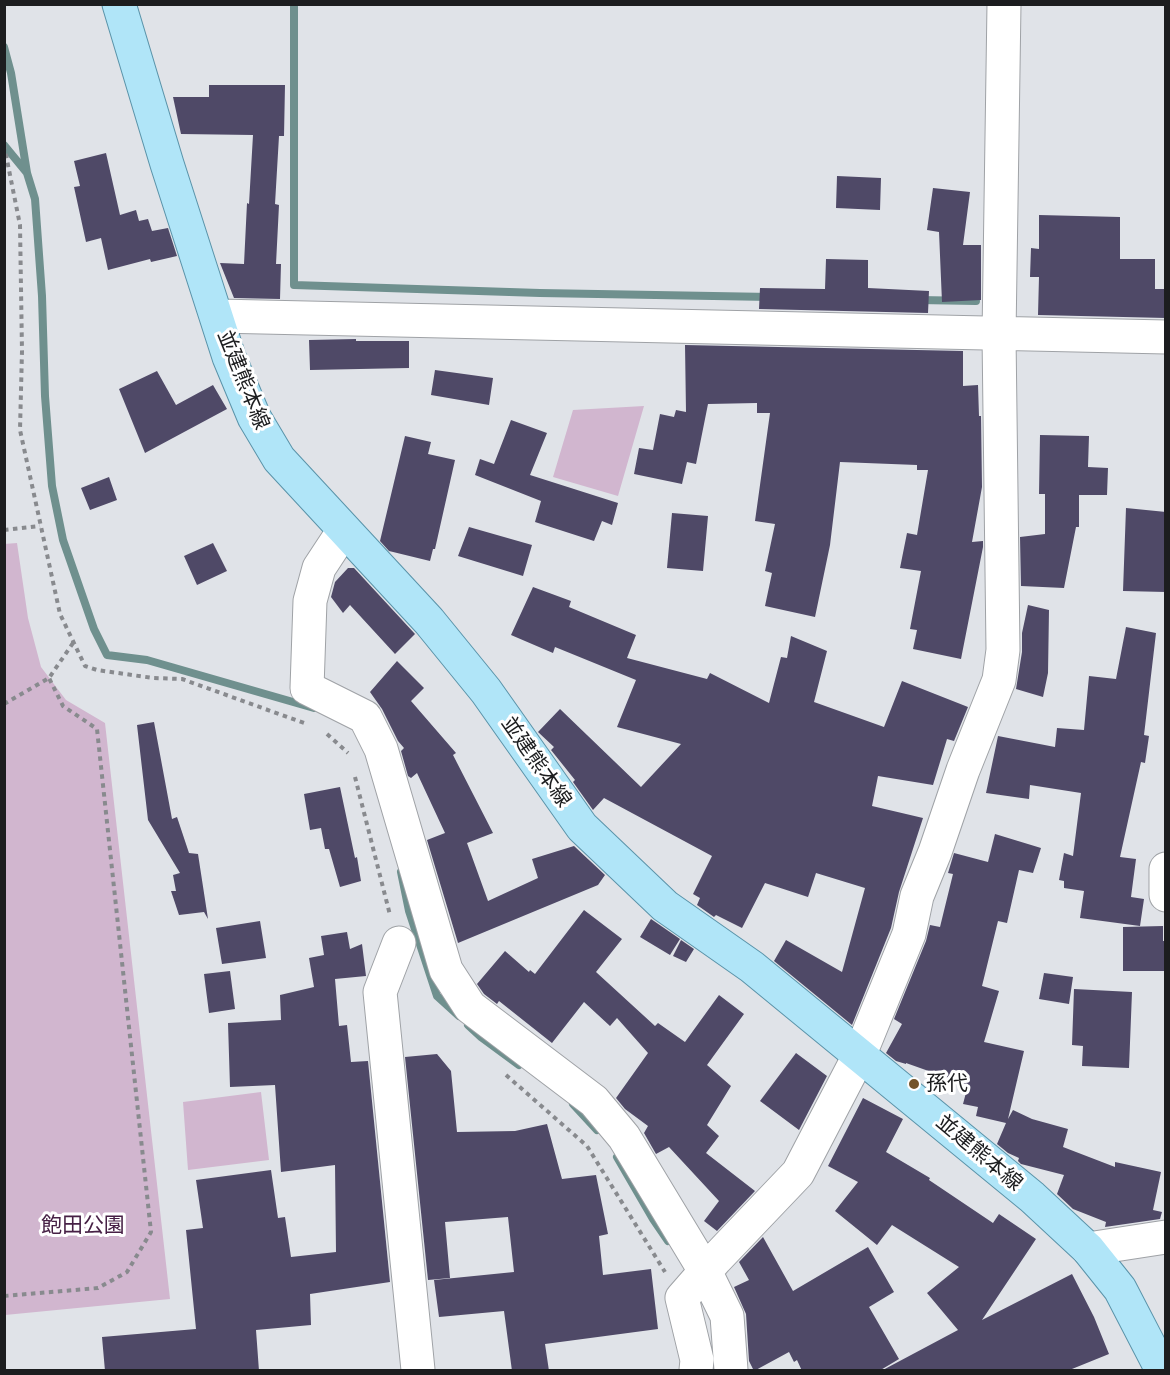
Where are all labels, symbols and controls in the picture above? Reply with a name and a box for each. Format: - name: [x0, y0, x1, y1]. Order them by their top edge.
- street label: 並建熊本線: [212, 327, 274, 433]
- street label: 並建熊本線: [496, 712, 576, 812]
- place label: 孫代: [926, 1071, 968, 1097]
- marker: 孫代: [907, 1077, 921, 1091]
- street label: 並建熊本線: [931, 1110, 1027, 1196]
- park label: 飽田公園: [41, 1213, 125, 1239]

